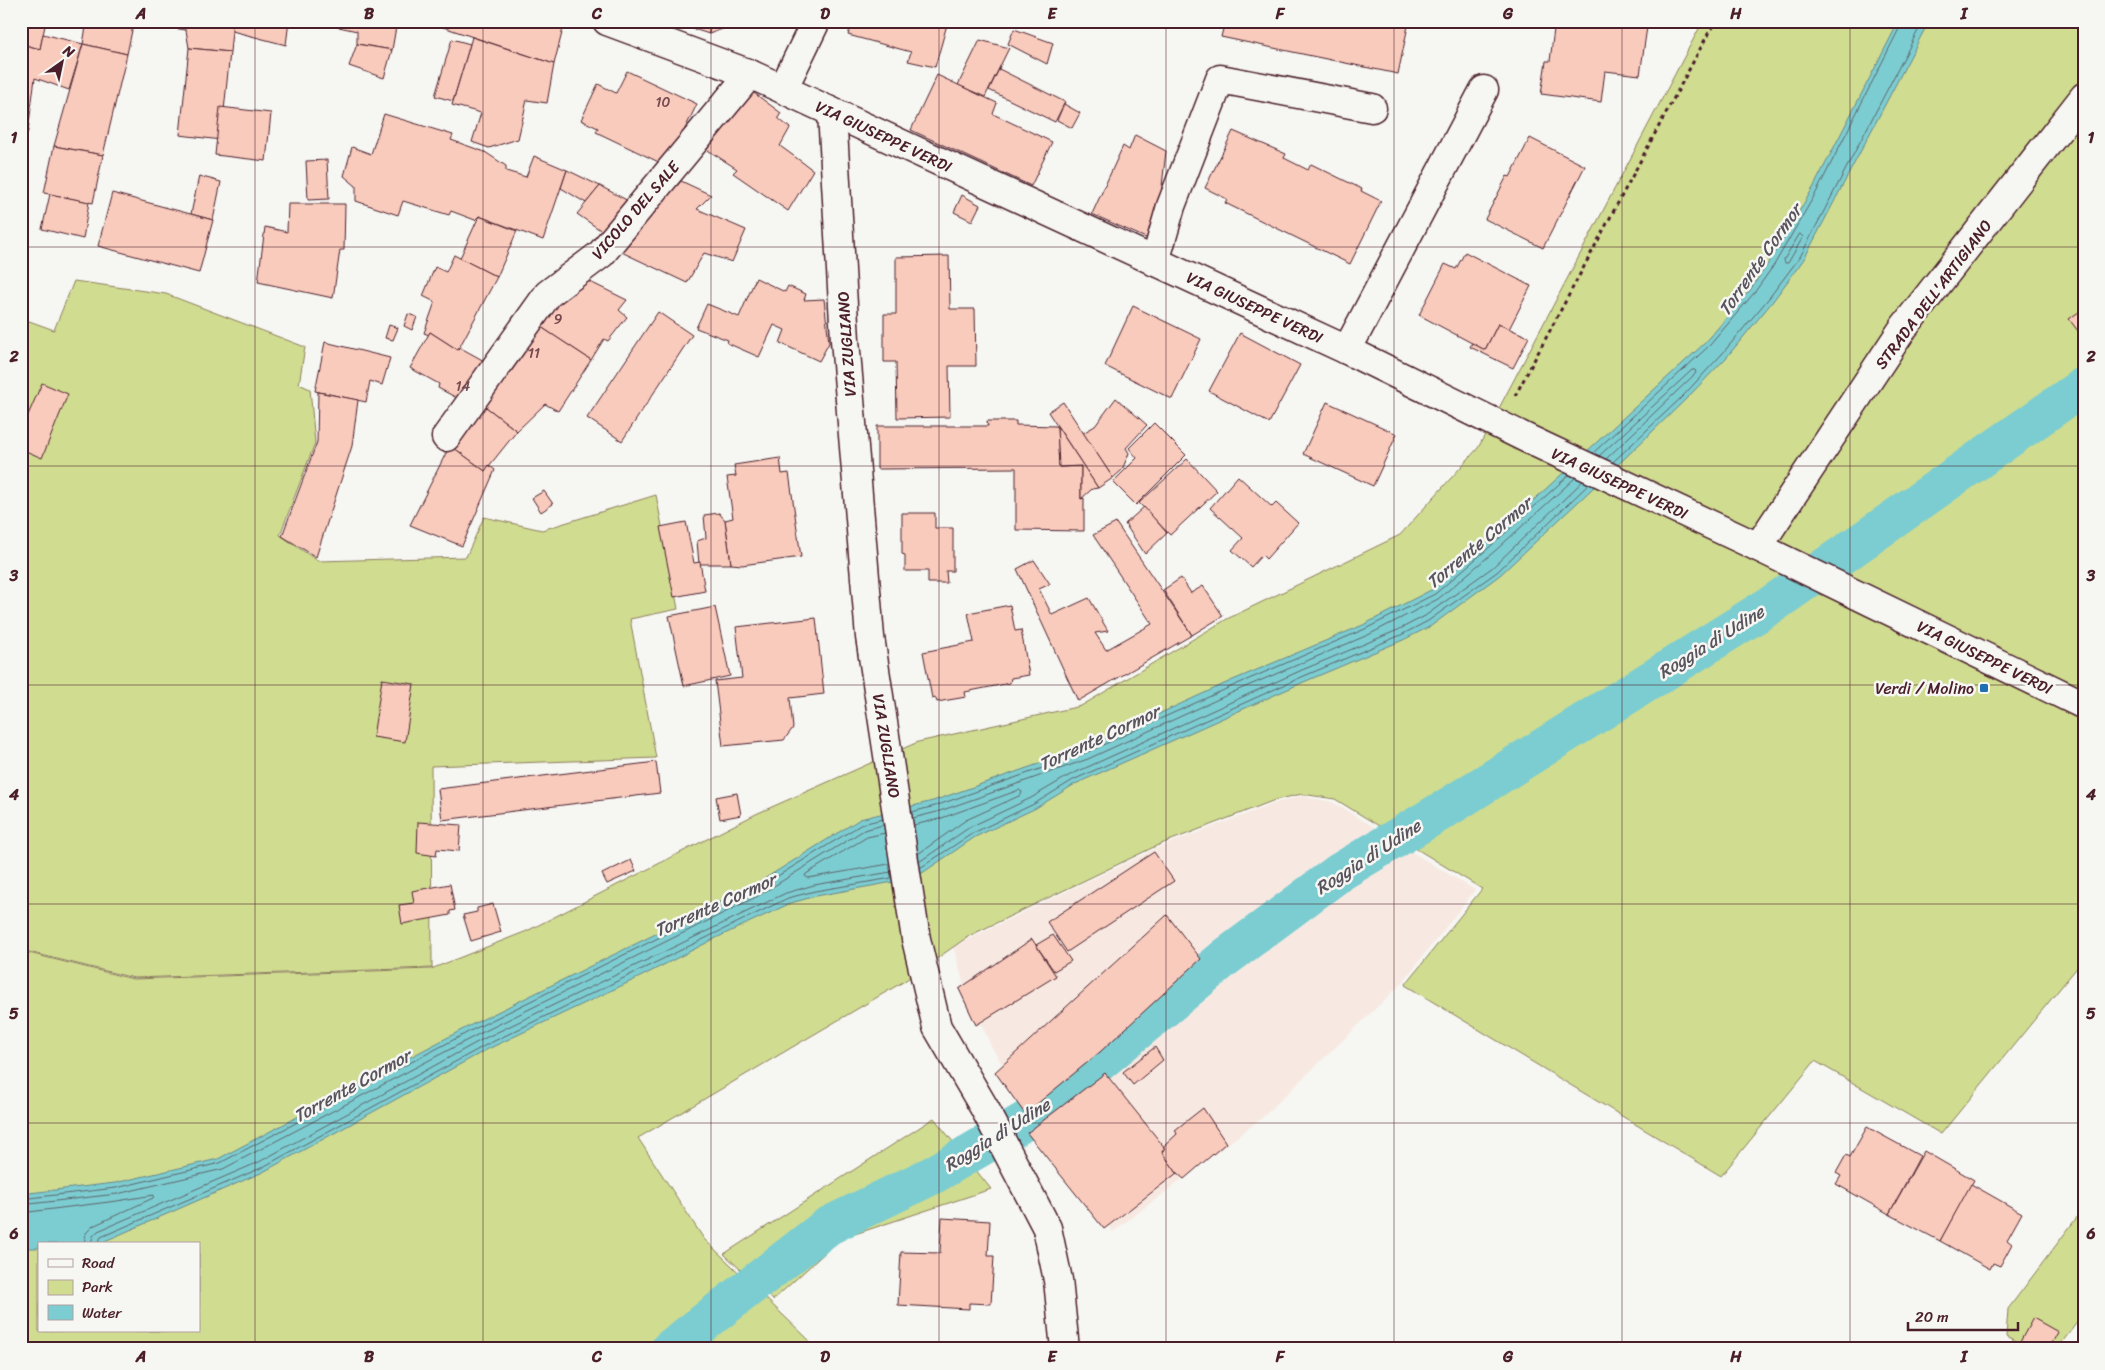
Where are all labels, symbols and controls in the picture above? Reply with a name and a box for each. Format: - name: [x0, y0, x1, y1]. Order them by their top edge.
- text: A: [135, 0, 146, 28]
- text: B: [364, 0, 375, 28]
- text: C: [591, 0, 603, 28]
- text: D: [820, 0, 830, 28]
- text: E: [1048, 0, 1058, 28]
- text: F: [1275, 0, 1286, 28]
- text: G: [1502, 0, 1514, 28]
- text: H: [1729, 0, 1742, 28]
- text: I: [1960, 0, 1969, 28]
- north arrow: [38, 38, 88, 88]
- text: N: [57, 38, 80, 65]
- house number: 10: [656, 90, 671, 115]
- street label: VIA GIUSEPPE VERDI: [811, 92, 957, 181]
- text: 1: [11, 123, 18, 152]
- text: 1: [2088, 123, 2095, 152]
- street label: VICOLO DEL SALE: [584, 153, 688, 266]
- water label: Torrente Cormor: [1709, 194, 1813, 323]
- street label: STRADA DELL'ARTIGIANO: [1867, 213, 2000, 376]
- street label: VIA GIUSEPPE VERDI: [1182, 263, 1328, 352]
- street label: VIA ZUGLIANO: [828, 290, 865, 398]
- house number: 9: [554, 307, 563, 332]
- house number: 11: [528, 341, 540, 366]
- text: 2: [8, 342, 19, 371]
- text: 2: [2085, 342, 2096, 371]
- house number: 14: [456, 374, 471, 399]
- street label: VIA GIUSEPPE VERDI: [1547, 439, 1693, 528]
- water label: Torrente Cormor: [1419, 486, 1542, 597]
- text: 3: [9, 561, 19, 590]
- text: 3: [2086, 561, 2096, 590]
- water label: Roggia di Udine: [1651, 595, 1773, 688]
- street label: VIA GIUSEPPE VERDI: [1912, 612, 2058, 703]
- place label: Verdi / Molino: [1875, 674, 1974, 703]
- marker: Verdi / Molino: [1978, 682, 1990, 694]
- street label: VIA ZUGLIANO: [864, 692, 909, 800]
- water label: Torrente Cormor: [1033, 694, 1168, 780]
- text: 4: [8, 780, 19, 809]
- text: 4: [2085, 780, 2096, 809]
- water label: Roggia di Udine: [1309, 809, 1429, 903]
- water label: Torrente Cormor: [649, 862, 784, 946]
- text: 5: [9, 999, 19, 1028]
- text: 5: [2086, 999, 2096, 1028]
- water label: Torrente Cormor: [287, 1039, 420, 1132]
- water label: Roggia di Udine: [937, 1088, 1059, 1181]
- text: 6: [8, 1219, 19, 1248]
- text: 6: [2085, 1219, 2096, 1248]
- legend: [38, 1242, 200, 1332]
- text: Road: [82, 1250, 115, 1276]
- text: Park: [82, 1274, 113, 1300]
- text: Water: [82, 1300, 122, 1326]
- scale bar: [1908, 1300, 2018, 1332]
- text: 20 m: [1915, 1304, 1949, 1330]
- text: A: [135, 1342, 146, 1370]
- text: B: [364, 1342, 375, 1370]
- text: C: [591, 1342, 603, 1370]
- text: D: [820, 1342, 830, 1370]
- text: E: [1048, 1342, 1058, 1370]
- text: F: [1275, 1342, 1286, 1370]
- text: G: [1502, 1342, 1514, 1370]
- text: H: [1729, 1342, 1742, 1370]
- text: I: [1960, 1342, 1969, 1370]

